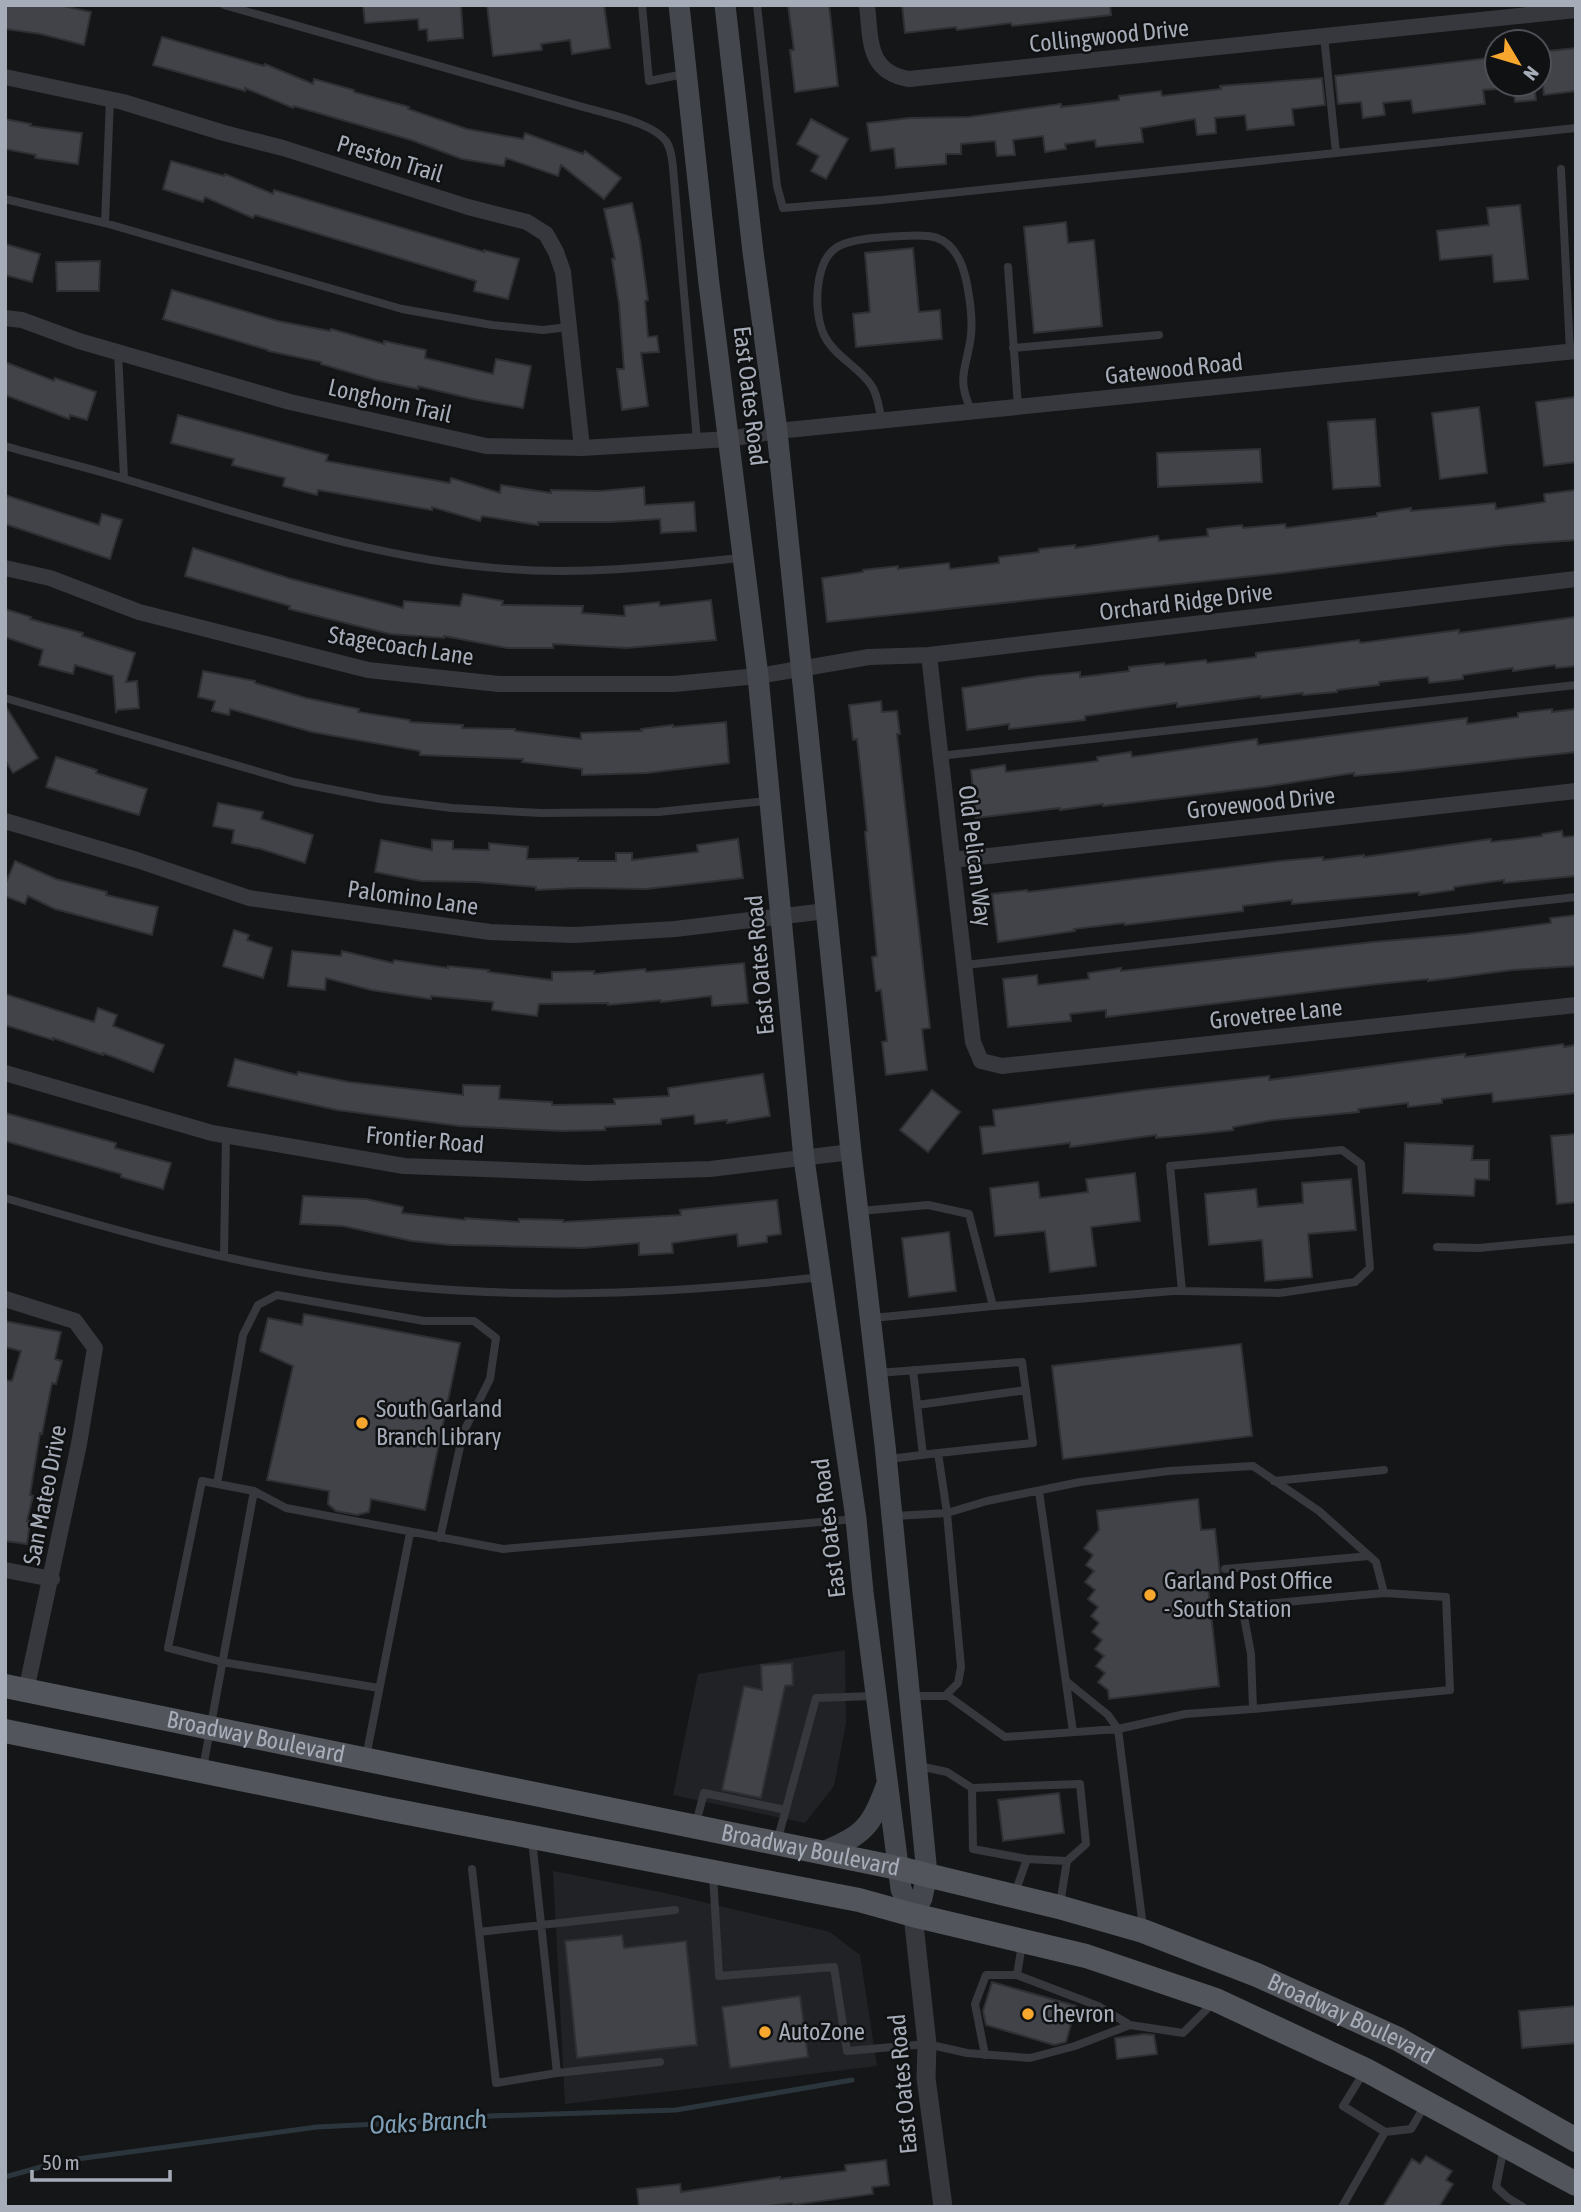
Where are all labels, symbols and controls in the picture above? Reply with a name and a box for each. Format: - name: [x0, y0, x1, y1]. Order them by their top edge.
- street label: Collingwood Drive: [1028, 14, 1190, 57]
- north arrow: [1483, 28, 1553, 98]
- text: N: [1519, 62, 1544, 85]
- street label: Preston Trail: [334, 130, 447, 188]
- street label: East Oates Road: [729, 325, 772, 467]
- street label: Gatewood Road: [1104, 348, 1244, 389]
- street label: Longhorn Trail: [326, 373, 455, 428]
- street label: Orchard Ridge Drive: [1098, 577, 1274, 626]
- street label: Stagecoach Lane: [326, 621, 476, 670]
- street label: Grovewood Drive: [1185, 781, 1336, 824]
- street label: Old Pelican Way: [953, 784, 998, 928]
- street label: Palomino Lane: [346, 875, 480, 920]
- street label: East Oates Road: [740, 894, 779, 1036]
- street label: Grovetree Lane: [1208, 993, 1344, 1034]
- street label: Frontier Road: [365, 1121, 485, 1158]
- place label: South Garland Branch Library: [376, 1395, 502, 1450]
- marker: South Garland Branch Library: [354, 1415, 370, 1431]
- street label: San Mateo Drive: [18, 1423, 71, 1567]
- street label: East Oates Road: [807, 1457, 850, 1599]
- place label: Garland Post Office - South Station: [1164, 1567, 1333, 1622]
- marker: Garland Post Office - South Station: [1142, 1587, 1158, 1603]
- street label: Broadway Boulevard: [165, 1705, 347, 1768]
- street label: Broadway Boulevard: [719, 1818, 902, 1881]
- street label: Broadway Boulevard: [1263, 1968, 1439, 2070]
- place label: Chevron: [1042, 2000, 1115, 2027]
- marker: Chevron: [1020, 2006, 1036, 2022]
- street label: East Oates Road: [883, 2013, 922, 2155]
- place label: AutoZone: [779, 2018, 865, 2045]
- marker: AutoZone: [757, 2024, 773, 2040]
- water label: Oaks Branch: [368, 2104, 488, 2140]
- scale bar: [32, 2138, 170, 2182]
- text: 50 m: [42, 2150, 80, 2174]

